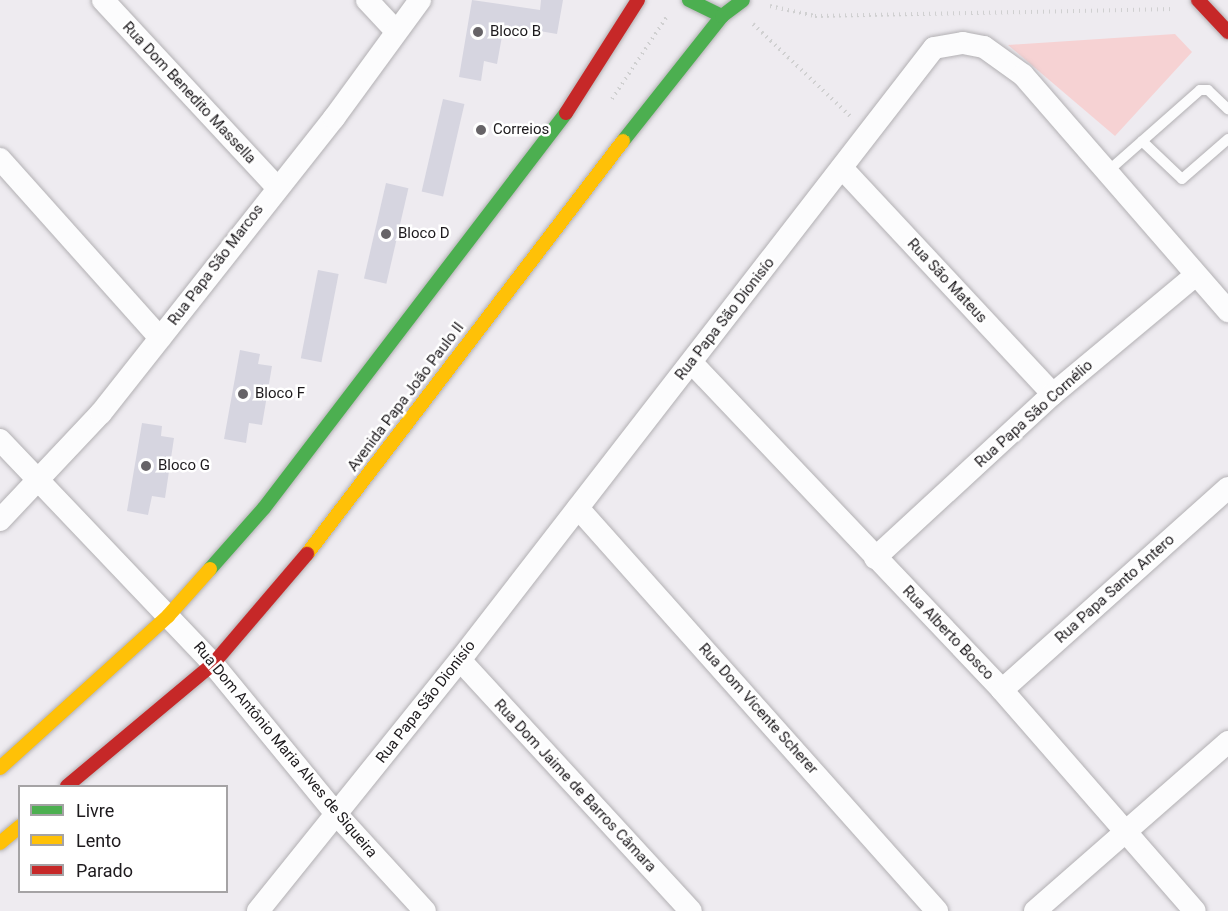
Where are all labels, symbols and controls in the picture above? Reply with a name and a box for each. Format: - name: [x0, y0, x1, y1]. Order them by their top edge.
- street label: Rua Dom Benedito Massella: [118, 18, 260, 168]
- place label: Bloco B: [490, 23, 541, 41]
- marker: Bloco B: [471, 25, 485, 39]
- place label: Correios: [493, 121, 549, 139]
- marker: Correios: [474, 123, 488, 137]
- street label: Rua Papa São Marcos: [165, 201, 267, 329]
- place label: Bloco D: [398, 225, 450, 243]
- marker: Bloco D: [379, 227, 393, 241]
- street label: Rua São Mateus: [903, 235, 991, 327]
- street label: Rua Papa São Dionisío: [672, 254, 778, 384]
- street label: Avenida Papa João Paulo II: [344, 319, 468, 475]
- street label: Rua Papa São Cornélio: [971, 356, 1097, 472]
- place label: Bloco F: [255, 385, 305, 403]
- marker: Bloco F: [236, 387, 250, 401]
- place label: Bloco G: [158, 457, 210, 475]
- marker: Bloco G: [139, 459, 153, 473]
- street label: Rua Papa Santo Antero: [1052, 531, 1178, 647]
- street label: Rua Alberto Bosco: [899, 582, 997, 684]
- street label: Rua Papa São Dionisío: [373, 637, 479, 767]
- street label: Rua Dom Antônio Maria Alves de Siqueira: [189, 638, 381, 862]
- street label: Rua Dom Vicente Scherer: [695, 640, 821, 778]
- street label: Rua Dom Jaime de Barros Câmara: [490, 696, 660, 876]
- legend: [18, 785, 228, 893]
- text: Livre: [76, 800, 114, 821]
- text: Lento: [76, 830, 121, 851]
- text: Parado: [76, 860, 133, 881]

